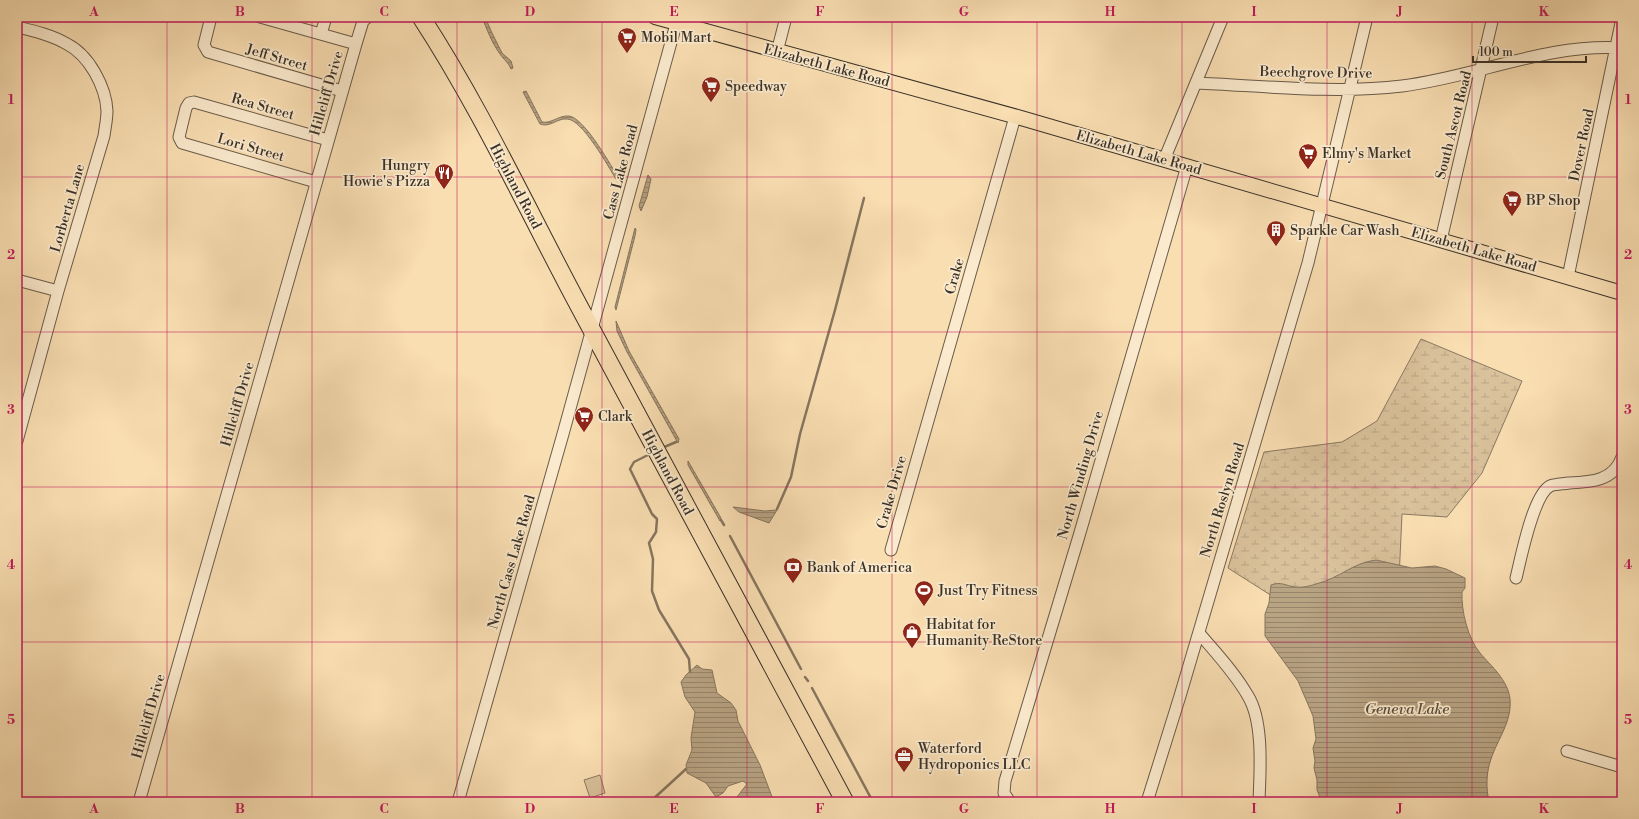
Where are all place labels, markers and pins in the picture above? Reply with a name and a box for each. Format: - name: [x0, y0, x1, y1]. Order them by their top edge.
- supermarket icon: Mobil Mart: [616, 26, 638, 54]
- place label: Mobil Mart: [641, 29, 712, 47]
- supermarket icon: Speedway: [700, 75, 722, 103]
- place label: Speedway: [725, 78, 787, 96]
- supermarket icon: Elmy's Market: [1297, 142, 1319, 170]
- place label: Elmy's Market: [1322, 145, 1412, 163]
- place label: Hungry Howie's Pizza: [343, 157, 431, 191]
- restaurant icon: Hungry Howie's Pizza: [433, 162, 455, 190]
- supermarket icon: BP Shop: [1501, 189, 1523, 217]
- place label: BP Shop: [1525, 192, 1581, 210]
- building icon: Sparkle Car Wash: [1265, 219, 1287, 247]
- place label: Sparkle Car Wash: [1290, 222, 1400, 240]
- supermarket icon: Clark: [573, 405, 595, 433]
- place label: Clark: [598, 408, 633, 426]
- bank icon: Bank of America: [782, 556, 804, 584]
- place label: Bank of America: [806, 559, 913, 577]
- sports icon: Just Try Fitness: [913, 579, 935, 607]
- place label: Just Try Fitness: [937, 582, 1038, 600]
- place label: Habitat for Humanity ReStore: [926, 616, 1042, 650]
- shop icon: Habitat for Humanity ReStore: [901, 621, 923, 649]
- place label: Waterford Hydroponics LLC: [917, 740, 1030, 774]
- office icon: Waterford Hydroponics LLC: [893, 745, 915, 773]

